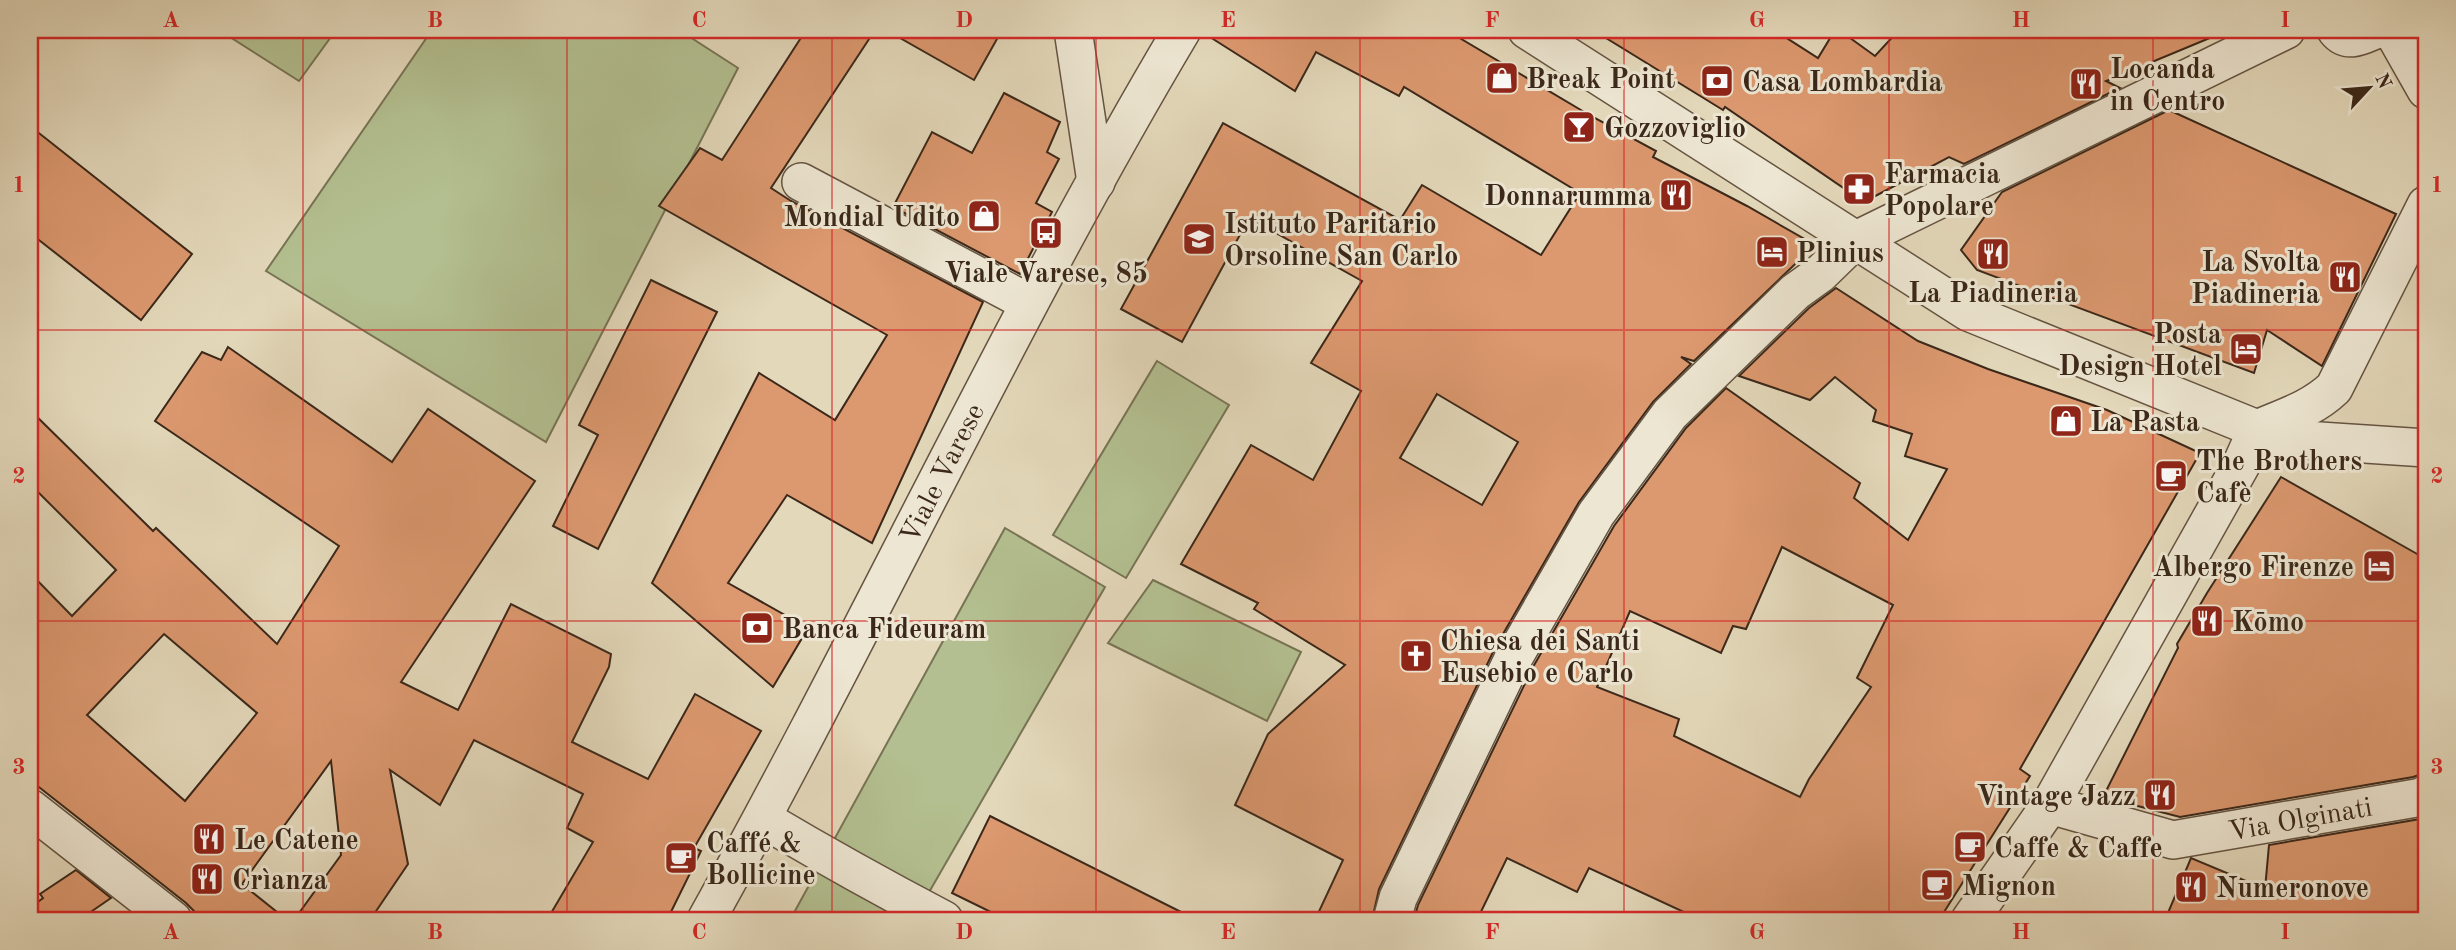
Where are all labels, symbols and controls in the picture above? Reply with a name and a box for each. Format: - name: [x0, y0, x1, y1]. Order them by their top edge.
- text: A: [162, 9, 180, 32]
- text: B: [427, 9, 443, 32]
- text: C: [691, 9, 707, 32]
- text: D: [955, 9, 973, 32]
- text: E: [1220, 9, 1236, 32]
- text: F: [1484, 9, 1500, 32]
- text: G: [1749, 9, 1765, 32]
- text: H: [2012, 9, 2030, 32]
- text: I: [2280, 9, 2290, 32]
- north arrow: [2334, 52, 2404, 122]
- place label: Locanda in Centro: [2110, 57, 2225, 117]
- shop icon: Break Point: [1483, 59, 1521, 97]
- bank icon: Casa Lombardia: [1698, 62, 1736, 100]
- restaurant icon: Locanda in Centro: [2067, 65, 2105, 103]
- place label: Break Point: [1526, 67, 1675, 95]
- place label: Casa Lombardia: [1742, 70, 1943, 98]
- text: N: [2370, 71, 2394, 93]
- bar icon: Gozzoviglio: [1560, 108, 1598, 146]
- place label: Gozzoviglio: [1604, 116, 1746, 144]
- place label: Farmacia Popolare: [1884, 162, 2000, 222]
- pharmacy icon: Farmacia Popolare: [1840, 170, 1878, 208]
- text: 1: [12, 174, 26, 197]
- text: 1: [2430, 174, 2444, 197]
- restaurant icon: Donnarumma: [1657, 176, 1695, 214]
- place label: Donnarumma: [1484, 184, 1652, 212]
- shop icon: Mondial Udito: [965, 197, 1003, 235]
- place label: Mondial Udito: [783, 205, 960, 233]
- place label: Istituto Paritario Orsoline San Carlo: [1224, 212, 1458, 272]
- bus stop icon: Viale Varese, 85: [1027, 214, 1065, 252]
- school or university icon: Istituto Paritario Orsoline San Carlo: [1180, 220, 1218, 258]
- hotel icon: Plinius: [1753, 233, 1791, 271]
- restaurant icon: La Piadineria: [1974, 235, 2012, 273]
- place label: Plinius: [1796, 241, 1884, 269]
- place label: La Svolta Piadineria: [2191, 250, 2320, 310]
- restaurant icon: La Svolta Piadineria: [2326, 258, 2364, 296]
- place label: Viale Varese, 85: [944, 261, 1148, 289]
- place label: La Piadineria: [1908, 281, 2078, 309]
- place label: Posta Design Hotel: [2058, 322, 2222, 382]
- hotel icon: Posta Design Hotel: [2227, 330, 2265, 368]
- street label: Viale Varese: [897, 400, 991, 549]
- shop icon: La Pasta: [2047, 402, 2085, 440]
- place label: La Pasta: [2090, 410, 2200, 438]
- place label: The Brothers Cafè: [2196, 449, 2362, 509]
- cafe icon: The Brothers Cafè: [2152, 457, 2190, 495]
- text: 2: [12, 465, 26, 488]
- text: 2: [2430, 465, 2444, 488]
- hotel icon: Albergo Firenze: [2360, 547, 2398, 585]
- place label: Albergo Firenze: [2153, 555, 2354, 583]
- restaurant icon: Kōmo: [2188, 602, 2226, 640]
- bank icon: Banca Fideuram: [738, 609, 776, 647]
- place label: Kōmo: [2232, 610, 2304, 638]
- place label: Banca Fideuram: [782, 617, 986, 645]
- place label: Chiesa dei Santi Eusebio e Carlo: [1440, 629, 1640, 689]
- church icon: Chiesa dei Santi Eusebio e Carlo: [1397, 637, 1435, 675]
- text: 3: [12, 756, 26, 779]
- text: 3: [2430, 756, 2444, 779]
- restaurant icon: Vintage Jazz: [2141, 776, 2179, 814]
- place label: Vintage Jazz: [1976, 784, 2136, 812]
- street label: Via Olginati: [2226, 795, 2375, 847]
- restaurant icon: Le Catene: [190, 820, 228, 858]
- place label: Le Catene: [234, 828, 359, 856]
- cafe icon: Caffe & Caffe: [1951, 828, 1989, 866]
- place label: Caffé & Bollicine: [706, 831, 816, 891]
- place label: Caffe & Caffe: [1994, 836, 2163, 864]
- cafe icon: Caffé & Bollicine: [662, 839, 700, 877]
- restaurant icon: Crìanza: [188, 860, 226, 898]
- cafe icon: Mignon: [1918, 866, 1956, 904]
- place label: Crìanza: [232, 868, 328, 896]
- restaurant icon: Numeronove: [2172, 868, 2210, 906]
- place label: Mignon: [1962, 874, 2056, 902]
- place label: Numeronove: [2216, 876, 2369, 904]
- text: A: [162, 921, 180, 944]
- text: B: [427, 921, 443, 944]
- text: C: [691, 921, 707, 944]
- text: D: [955, 921, 973, 944]
- text: E: [1220, 921, 1236, 944]
- text: F: [1484, 921, 1500, 944]
- text: G: [1749, 921, 1765, 944]
- text: H: [2012, 921, 2030, 944]
- text: I: [2280, 921, 2290, 944]

